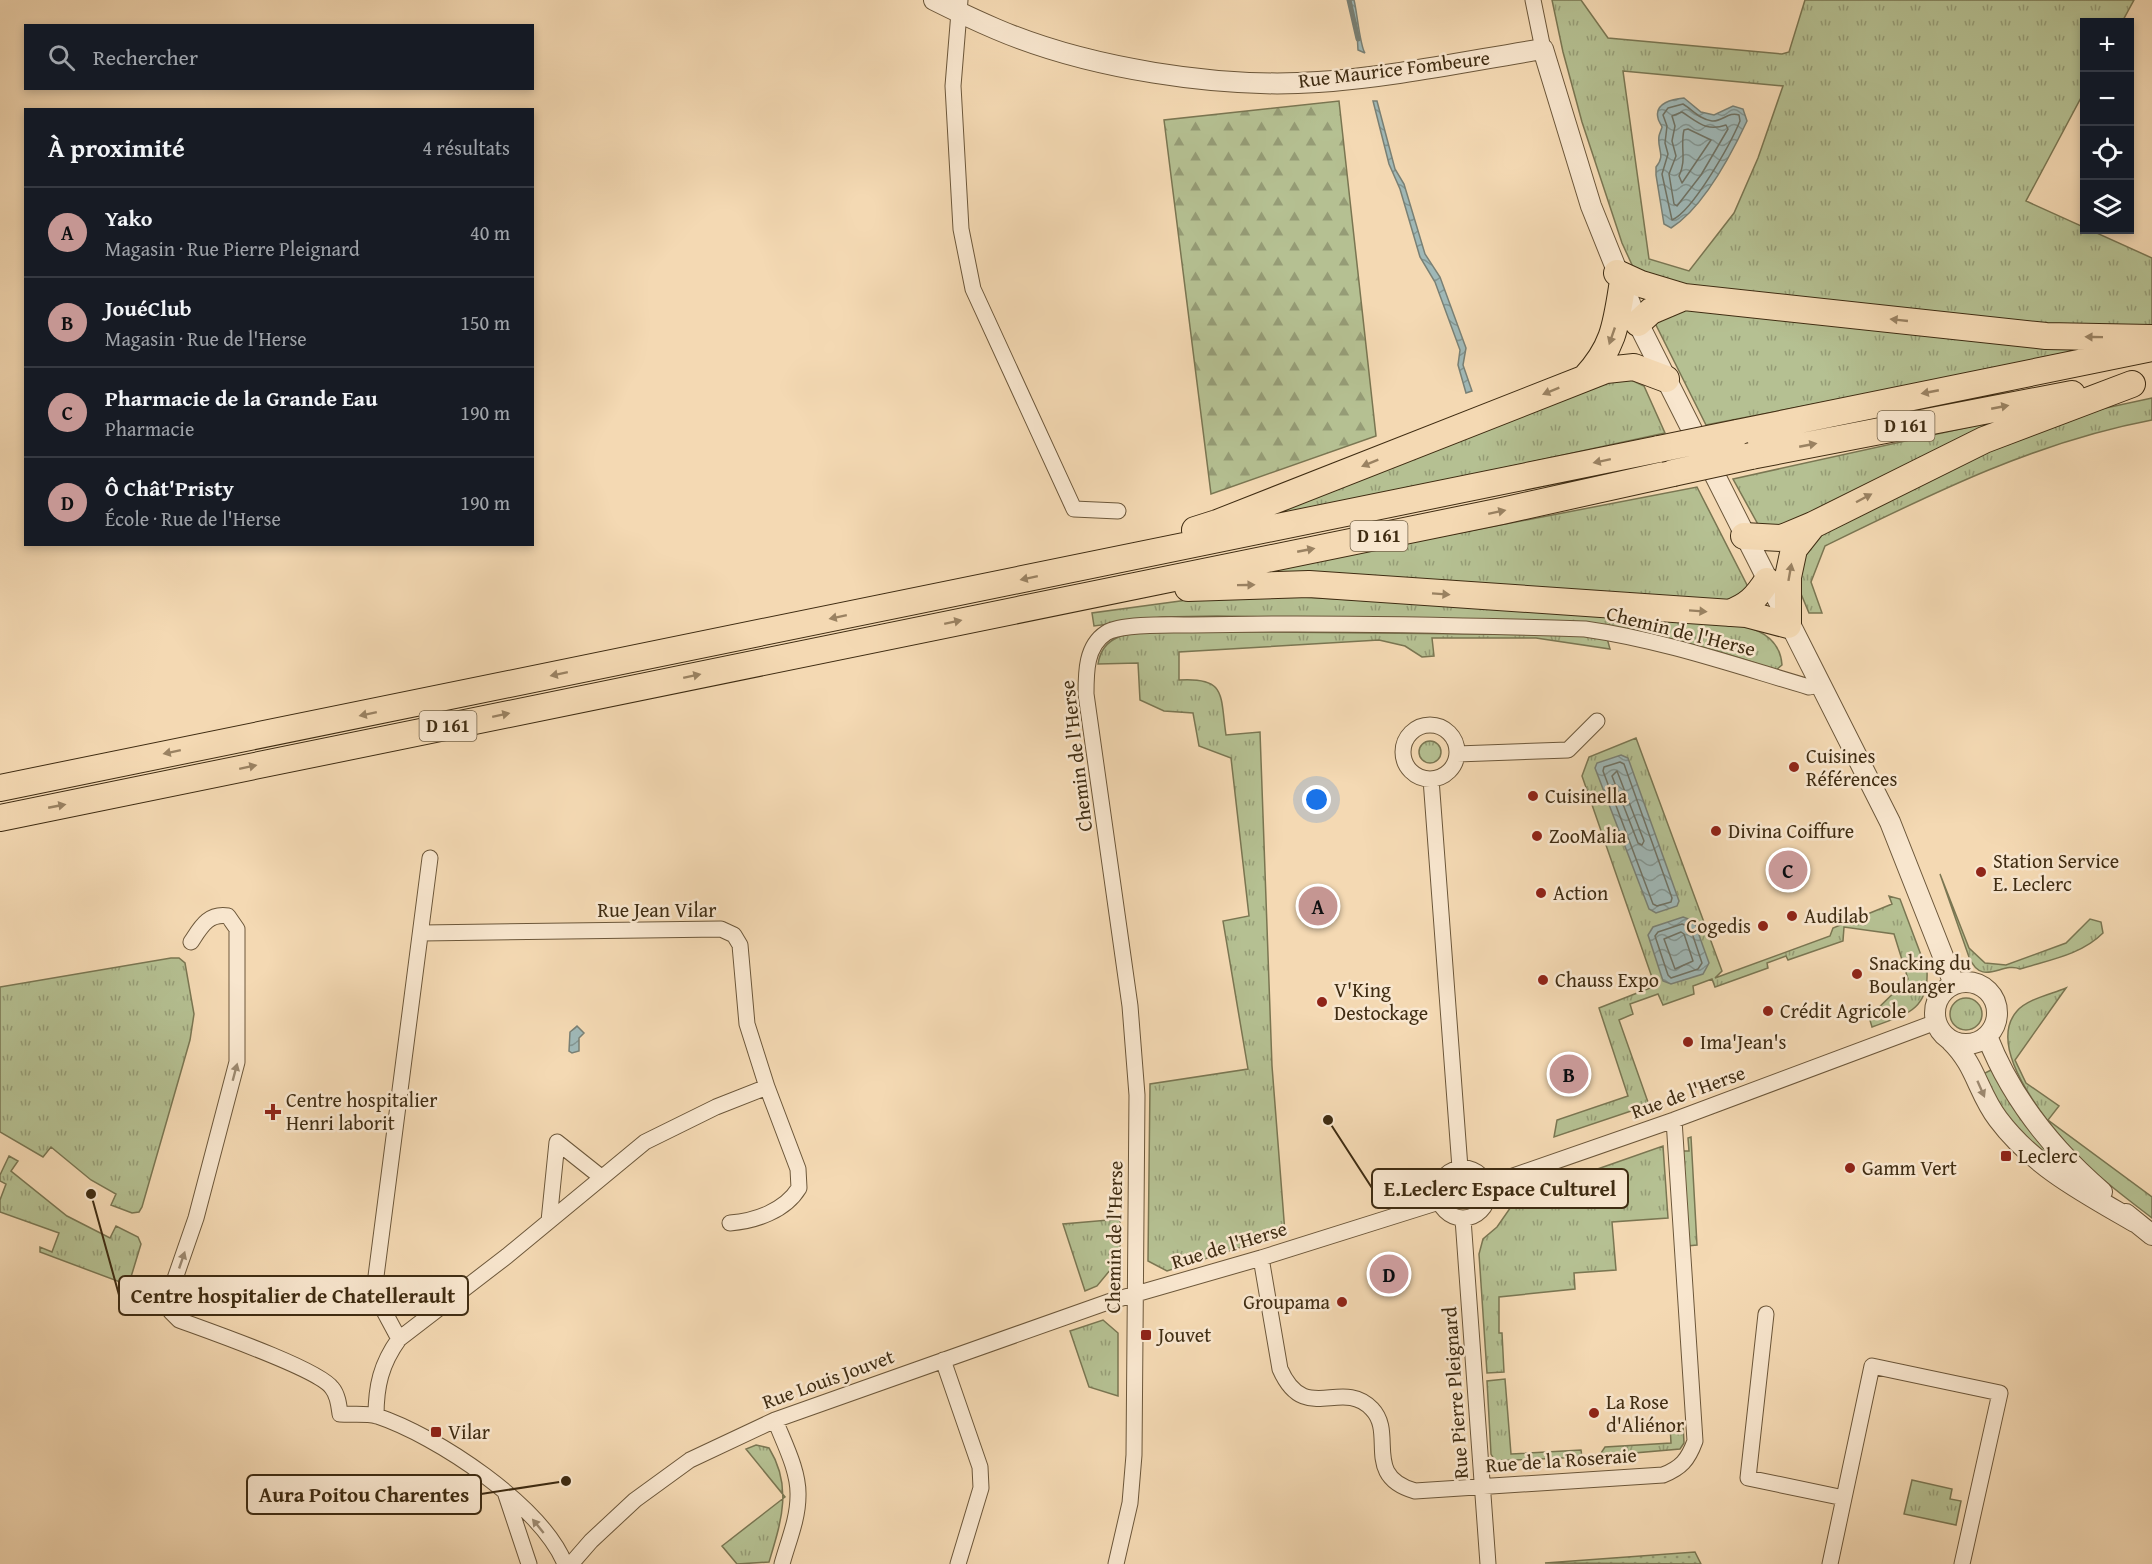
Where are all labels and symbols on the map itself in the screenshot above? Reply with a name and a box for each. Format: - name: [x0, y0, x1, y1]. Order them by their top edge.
- street label: Rue Maurice Fombeure: [1297, 42, 1491, 95]
- one-way arrow: [1890, 315, 1909, 325]
- one-way arrow: [1607, 327, 1617, 345]
- one-way arrow: [2084, 332, 2103, 341]
- one-way arrow: [1542, 387, 1560, 397]
- one-way arrow: [1920, 388, 1939, 397]
- one-way arrow: [1990, 402, 2009, 411]
- road number: D 161: [1878, 411, 1934, 441]
- one-way arrow: [1799, 440, 1818, 449]
- one-way arrow: [1593, 456, 1611, 466]
- one-way arrow: [1360, 458, 1378, 468]
- one-way arrow: [1856, 493, 1873, 503]
- one-way arrow: [1488, 507, 1507, 516]
- road number: D 161: [1350, 521, 1408, 551]
- one-way arrow: [1297, 545, 1316, 554]
- one-way arrow: [1785, 562, 1794, 581]
- one-way arrow: [1020, 574, 1039, 583]
- one-way arrow: [1236, 580, 1255, 589]
- one-way arrow: [1431, 589, 1450, 599]
- street label: Chemin de l'Herse: [1604, 598, 1759, 663]
- one-way arrow: [1689, 606, 1708, 616]
- one-way arrow: [829, 613, 848, 623]
- one-way arrow: [944, 617, 963, 626]
- one-way arrow: [550, 670, 569, 680]
- one-way arrow: [683, 671, 702, 680]
- street label: Chemin de l'Herse: [1052, 679, 1099, 834]
- one-way arrow: [359, 710, 378, 719]
- one-way arrow: [492, 710, 511, 719]
- road number: D 161: [420, 711, 476, 741]
- place label: Cuisines Références: [1806, 741, 1898, 793]
- one-way arrow: [162, 748, 181, 757]
- marker: Cuisines Références: [1787, 760, 1801, 774]
- one-way arrow: [239, 762, 258, 771]
- place label: Cuisinella: [1545, 781, 1628, 810]
- your location: [1302, 785, 1331, 814]
- marker: Cuisinella: [1526, 789, 1540, 803]
- one-way arrow: [48, 801, 67, 810]
- place label: Divina Coiffure: [1728, 816, 1854, 845]
- place label: ZooMalia: [1549, 821, 1627, 850]
- marker: Divina Coiffure: [1709, 824, 1723, 838]
- marker: ZooMalia: [1530, 829, 1544, 843]
- place label: Station Service E. Leclerc: [1993, 846, 2119, 898]
- pin: C: [1768, 848, 1808, 892]
- marker: Station Service E. Leclerc: [1974, 865, 1988, 879]
- place label: Action: [1553, 878, 1608, 907]
- pin: A: [1298, 884, 1338, 928]
- marker: Action: [1534, 886, 1548, 900]
- street label: Rue Jean Vilar: [598, 895, 716, 924]
- place label: Audilab: [1804, 901, 1869, 930]
- marker: Audilab: [1785, 909, 1799, 923]
- place label: Cogedis: [1686, 911, 1751, 940]
- marker: Cogedis: [1756, 919, 1770, 933]
- place label: Snacking du Boulanger: [1869, 948, 1971, 1000]
- place label: Chauss Expo: [1555, 965, 1659, 994]
- marker: Snacking du Boulanger: [1850, 967, 1864, 981]
- marker: Chauss Expo: [1536, 973, 1550, 987]
- place label: V'King Destockage: [1334, 975, 1428, 1027]
- marker: V'King Destockage: [1315, 995, 1329, 1009]
- place label: Crédit Agricole: [1780, 996, 1906, 1025]
- marker: Crédit Agricole: [1761, 1004, 1775, 1018]
- place label: Ima'Jean's: [1700, 1027, 1787, 1056]
- marker: Ima'Jean's: [1681, 1035, 1695, 1049]
- pin: B: [1550, 1052, 1588, 1096]
- street label: Rue de l'Herse: [1627, 1057, 1749, 1126]
- one-way arrow: [230, 1063, 240, 1081]
- one-way arrow: [1977, 1081, 1986, 1098]
- place label: Centre hospitalier Henri laborit: [286, 1085, 437, 1137]
- marker: Centre hospitalier Henri laborit: [264, 1103, 282, 1121]
- place label: Leclerc: [2018, 1141, 2078, 1170]
- marker: Leclerc: [1999, 1149, 2013, 1163]
- place label: Gamm Vert: [1862, 1153, 1957, 1182]
- street label: Chemin de l'Herse: [1098, 1160, 1129, 1313]
- marker: Gamm Vert: [1843, 1161, 1857, 1175]
- callout: E.Leclerc Espace Culturel: [1372, 1169, 1628, 1208]
- text: E.Leclerc Espace Culturel: [1384, 1173, 1617, 1204]
- street label: Rue de l'Herse: [1167, 1213, 1290, 1276]
- one-way arrow: [177, 1251, 187, 1269]
- pin: D: [1370, 1252, 1408, 1296]
- callout: Centre hospitalier de Chatellerault: [119, 1276, 468, 1315]
- text: Centre hospitalier de Chatellerault: [131, 1280, 455, 1311]
- place label: Groupama: [1243, 1287, 1331, 1316]
- marker: Groupama: [1335, 1295, 1349, 1309]
- street label: Rue Pierre Pleignard: [1434, 1306, 1475, 1480]
- place label: Jouvet: [1155, 1320, 1211, 1349]
- marker: Jouvet: [1139, 1328, 1153, 1342]
- street label: Rue Louis Jouvet: [758, 1341, 898, 1416]
- place label: La Rose d'Aliénor: [1606, 1387, 1684, 1439]
- marker: La Rose d'Aliénor: [1587, 1406, 1601, 1420]
- place label: Vilar: [448, 1417, 490, 1446]
- marker: Vilar: [429, 1425, 443, 1439]
- street label: Rue de la Roseraie: [1484, 1440, 1638, 1479]
- callout: Aura Poitou Charentes: [247, 1475, 481, 1514]
- text: Aura Poitou Charentes: [259, 1479, 469, 1510]
- one-way arrow: [532, 1518, 545, 1534]

